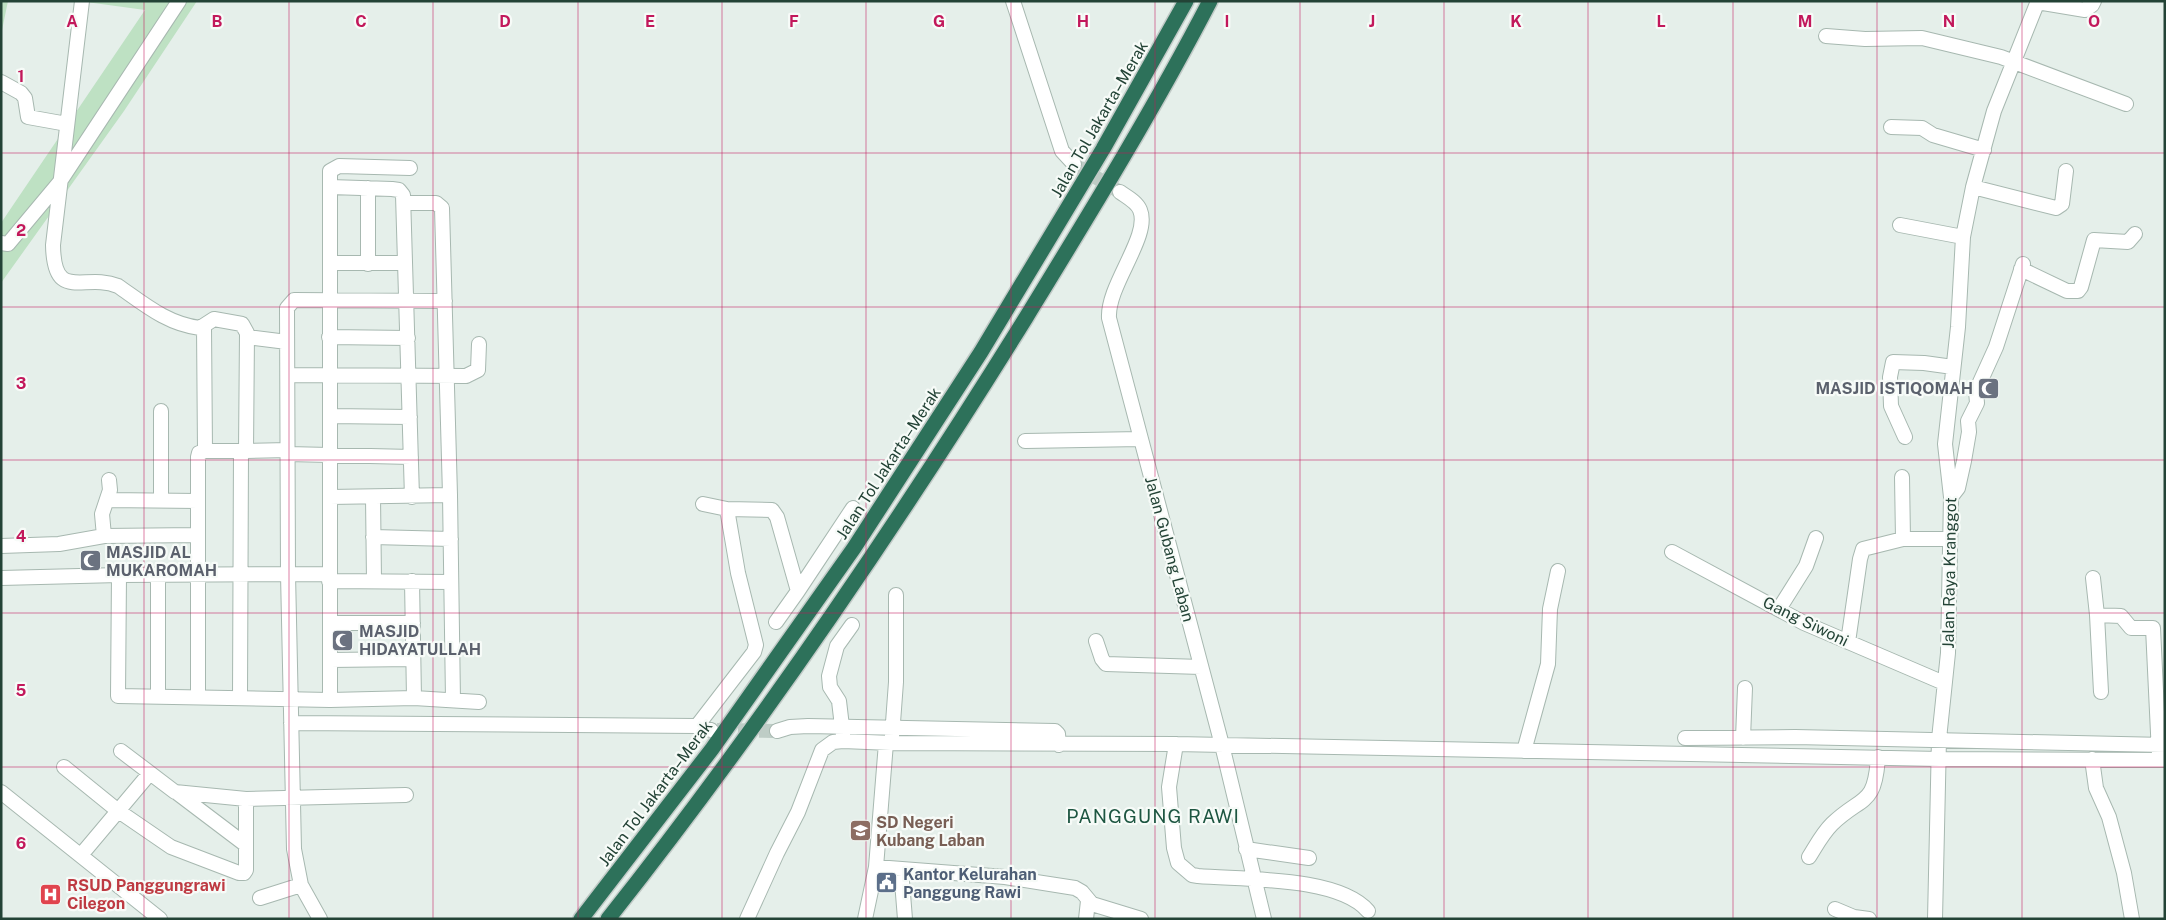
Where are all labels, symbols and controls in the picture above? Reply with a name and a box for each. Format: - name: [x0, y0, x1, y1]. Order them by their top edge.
- text: A: [66, 12, 78, 31]
- text: B: [212, 12, 223, 31]
- text: C: [355, 12, 367, 31]
- text: D: [499, 12, 511, 31]
- text: E: [645, 12, 655, 31]
- text: F: [789, 12, 799, 31]
- text: G: [933, 12, 945, 31]
- text: H: [1077, 12, 1089, 31]
- text: I: [1225, 12, 1229, 31]
- text: J: [1369, 12, 1375, 31]
- text: K: [1510, 12, 1522, 31]
- text: L: [1656, 12, 1666, 31]
- text: M: [1798, 12, 1812, 31]
- text: N: [1943, 12, 1955, 31]
- text: O: [2088, 12, 2100, 31]
- street label: Jalan Tol Jakarta–Merak: [1047, 38, 1152, 201]
- text: 1: [18, 67, 24, 86]
- text: 2: [16, 221, 26, 240]
- text: 3: [16, 374, 26, 393]
- mosque icon: MASJID ISTIQOMAH: [1977, 376, 2001, 400]
- place label: MASJID ISTIQOMAH: [1815, 379, 1973, 398]
- street label: Jalan Tol Jakarta–Merak: [832, 384, 945, 543]
- street label: Jalan Gubang Laban: [1141, 474, 1198, 624]
- street label: Jalan Raya Kranggot: [1939, 497, 1960, 649]
- text: 4: [16, 527, 27, 546]
- place label: MASJID AL MUKAROMAH: [106, 543, 217, 580]
- mosque icon: MASJID AL MUKAROMAH: [78, 549, 102, 573]
- street label: Gang Siwoni: [1760, 593, 1852, 650]
- place label: MASJID HIDAYATULLAH: [359, 622, 481, 659]
- mosque icon: MASJID HIDAYATULLAH: [331, 628, 355, 652]
- text: 5: [16, 681, 27, 700]
- street label: Jalan Tol Jakarta–Merak: [594, 717, 716, 870]
- district label: PANGGUNG RAWI: [1066, 805, 1240, 827]
- place label: SD Negeri Kubang Laban: [876, 813, 985, 850]
- school or university icon: SD Negeri Kubang Laban: [848, 819, 872, 843]
- text: 6: [16, 834, 26, 853]
- place label: Kantor Kelurahan Panggung Rawi: [903, 865, 1037, 902]
- public building icon: Kantor Kelurahan Panggung Rawi: [875, 871, 899, 895]
- place label: RSUD Panggungrawi Cilegon: [67, 876, 226, 913]
- hospital icon: RSUD Panggungrawi Cilegon: [39, 882, 63, 906]

